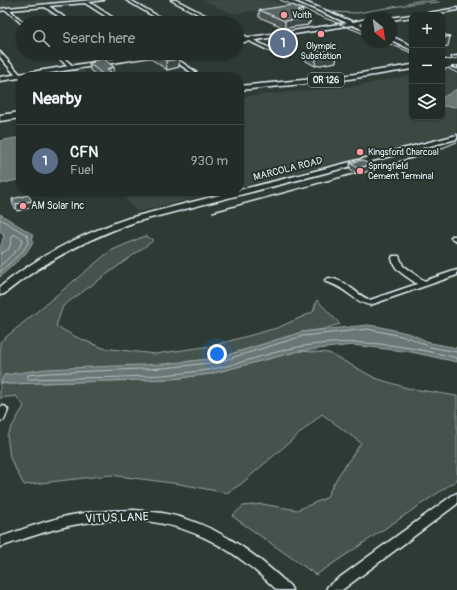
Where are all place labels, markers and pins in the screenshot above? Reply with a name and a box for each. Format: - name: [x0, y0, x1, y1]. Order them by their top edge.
- marker: Voith: [279, 10, 289, 20]
- place label: Voith: [292, 10, 312, 21]
- pin: 1: [270, 28, 296, 58]
- marker: Olympic Substation: [316, 29, 326, 39]
- place label: Olympic Substation: [301, 41, 341, 62]
- marker: Kingsford Charcoal: [355, 147, 365, 157]
- place label: Kingsford Charcoal: [368, 147, 439, 158]
- place label: Springfield Cement Terminal: [368, 161, 434, 182]
- marker: Springfield Cement Terminal: [355, 166, 365, 176]
- place label: AM Solar Inc: [31, 200, 84, 212]
- marker: AM Solar Inc: [18, 201, 28, 211]

